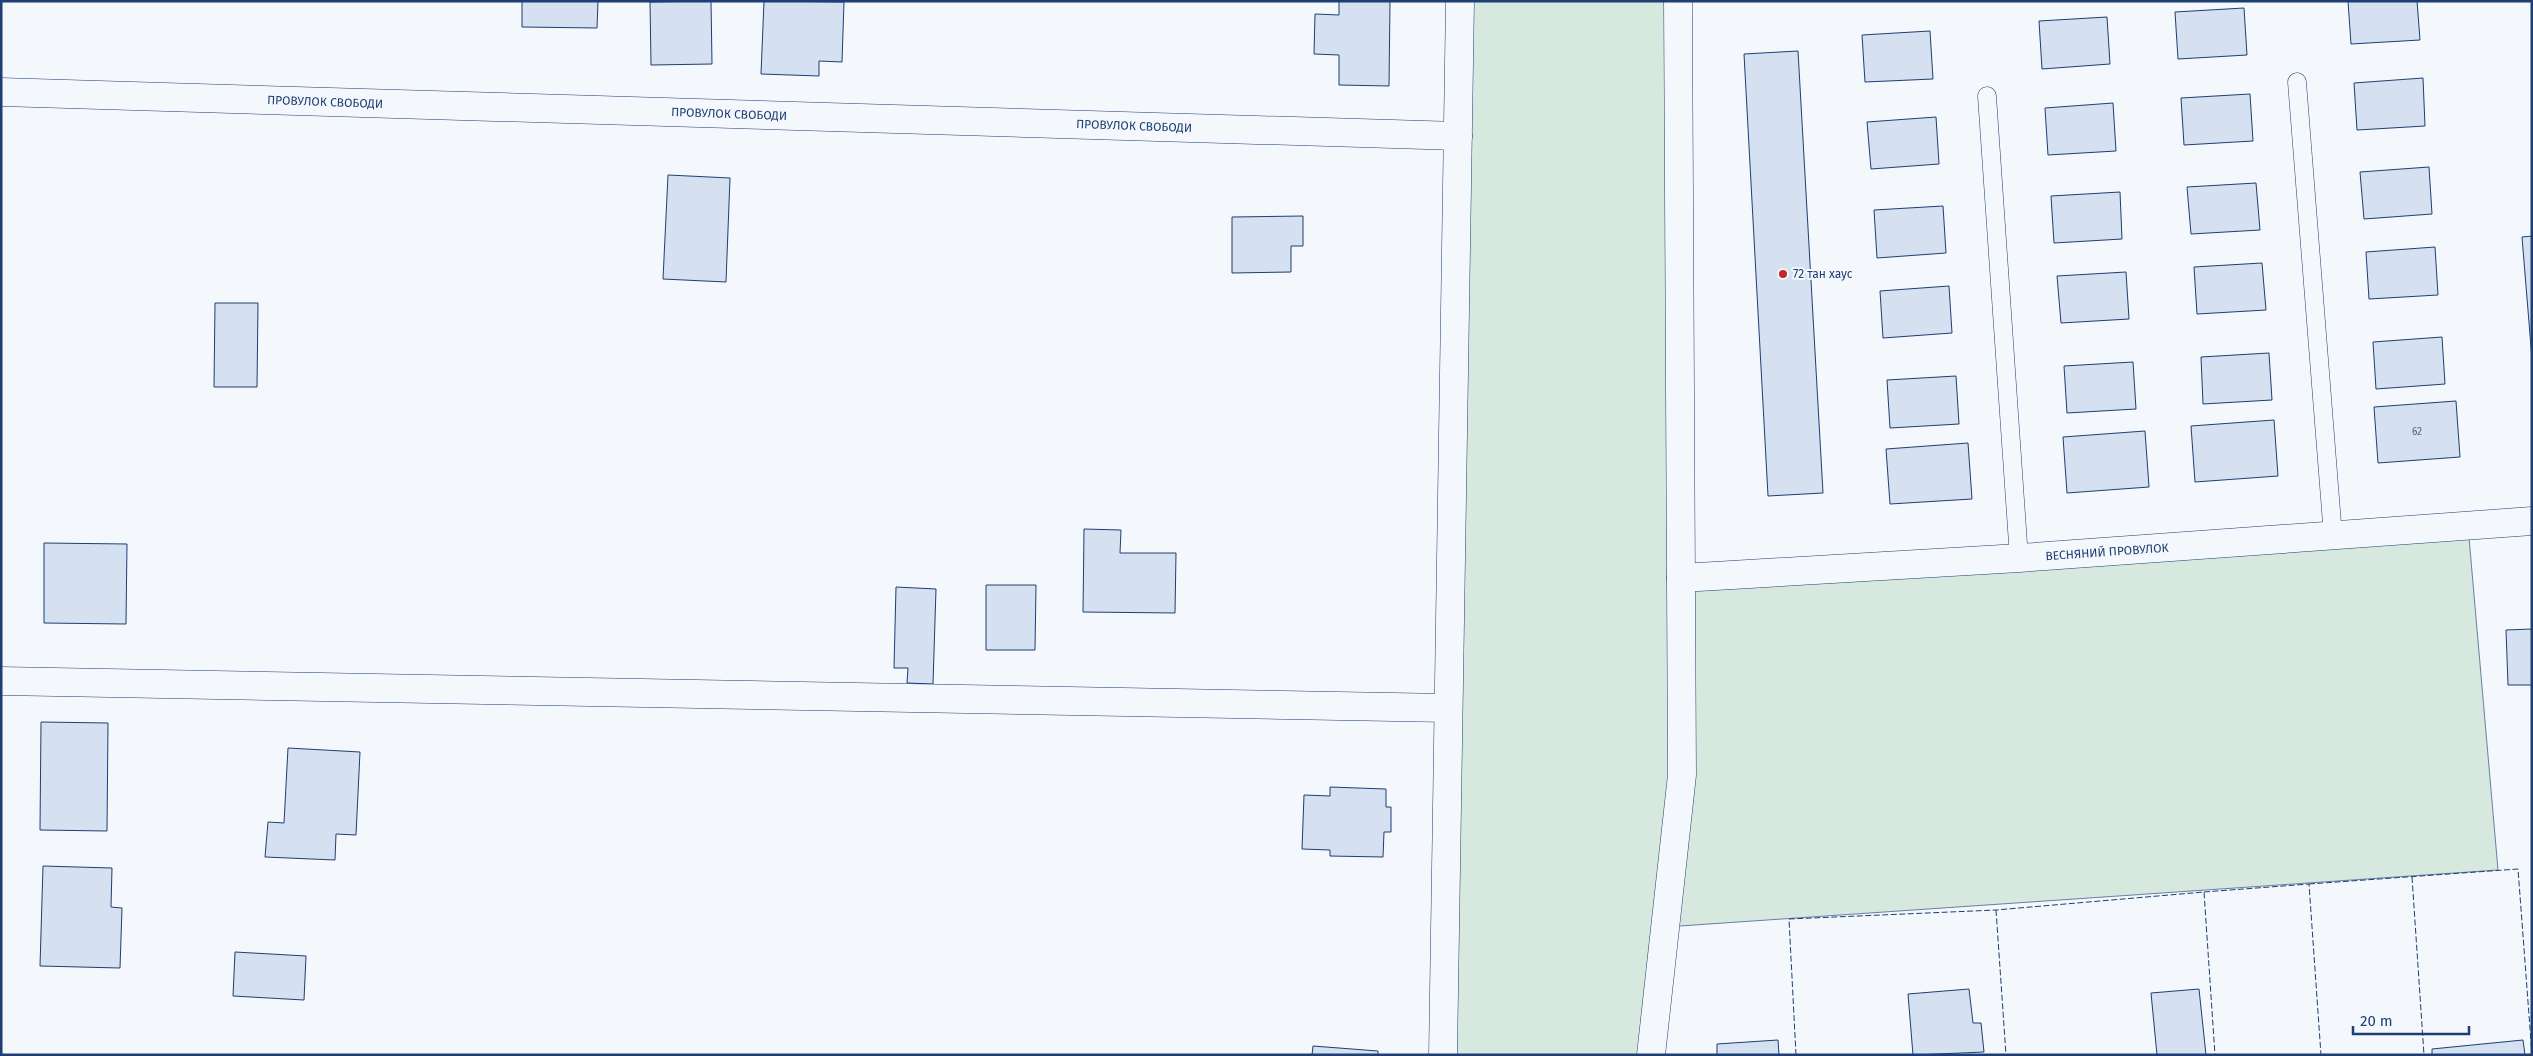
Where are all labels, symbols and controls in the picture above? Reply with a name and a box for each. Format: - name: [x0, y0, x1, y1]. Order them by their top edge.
- street label: ПРОВУЛОК СВОБОДИ: [267, 93, 383, 111]
- street label: ПРОВУЛОК СВОБОДИ: [671, 105, 787, 123]
- street label: ПРОВУЛОК СВОБОДИ: [1076, 117, 1192, 135]
- place label: 72 тан хаус: [1793, 267, 1853, 281]
- marker: 72 тан хаус: [1777, 268, 1789, 280]
- house number: 62: [2412, 426, 2422, 438]
- street label: ВЕСНЯНИЙ ПРОВУЛОК: [2045, 540, 2169, 563]
- scale bar: [2353, 1004, 2469, 1036]
- text: 20 m: [2360, 1012, 2393, 1030]

